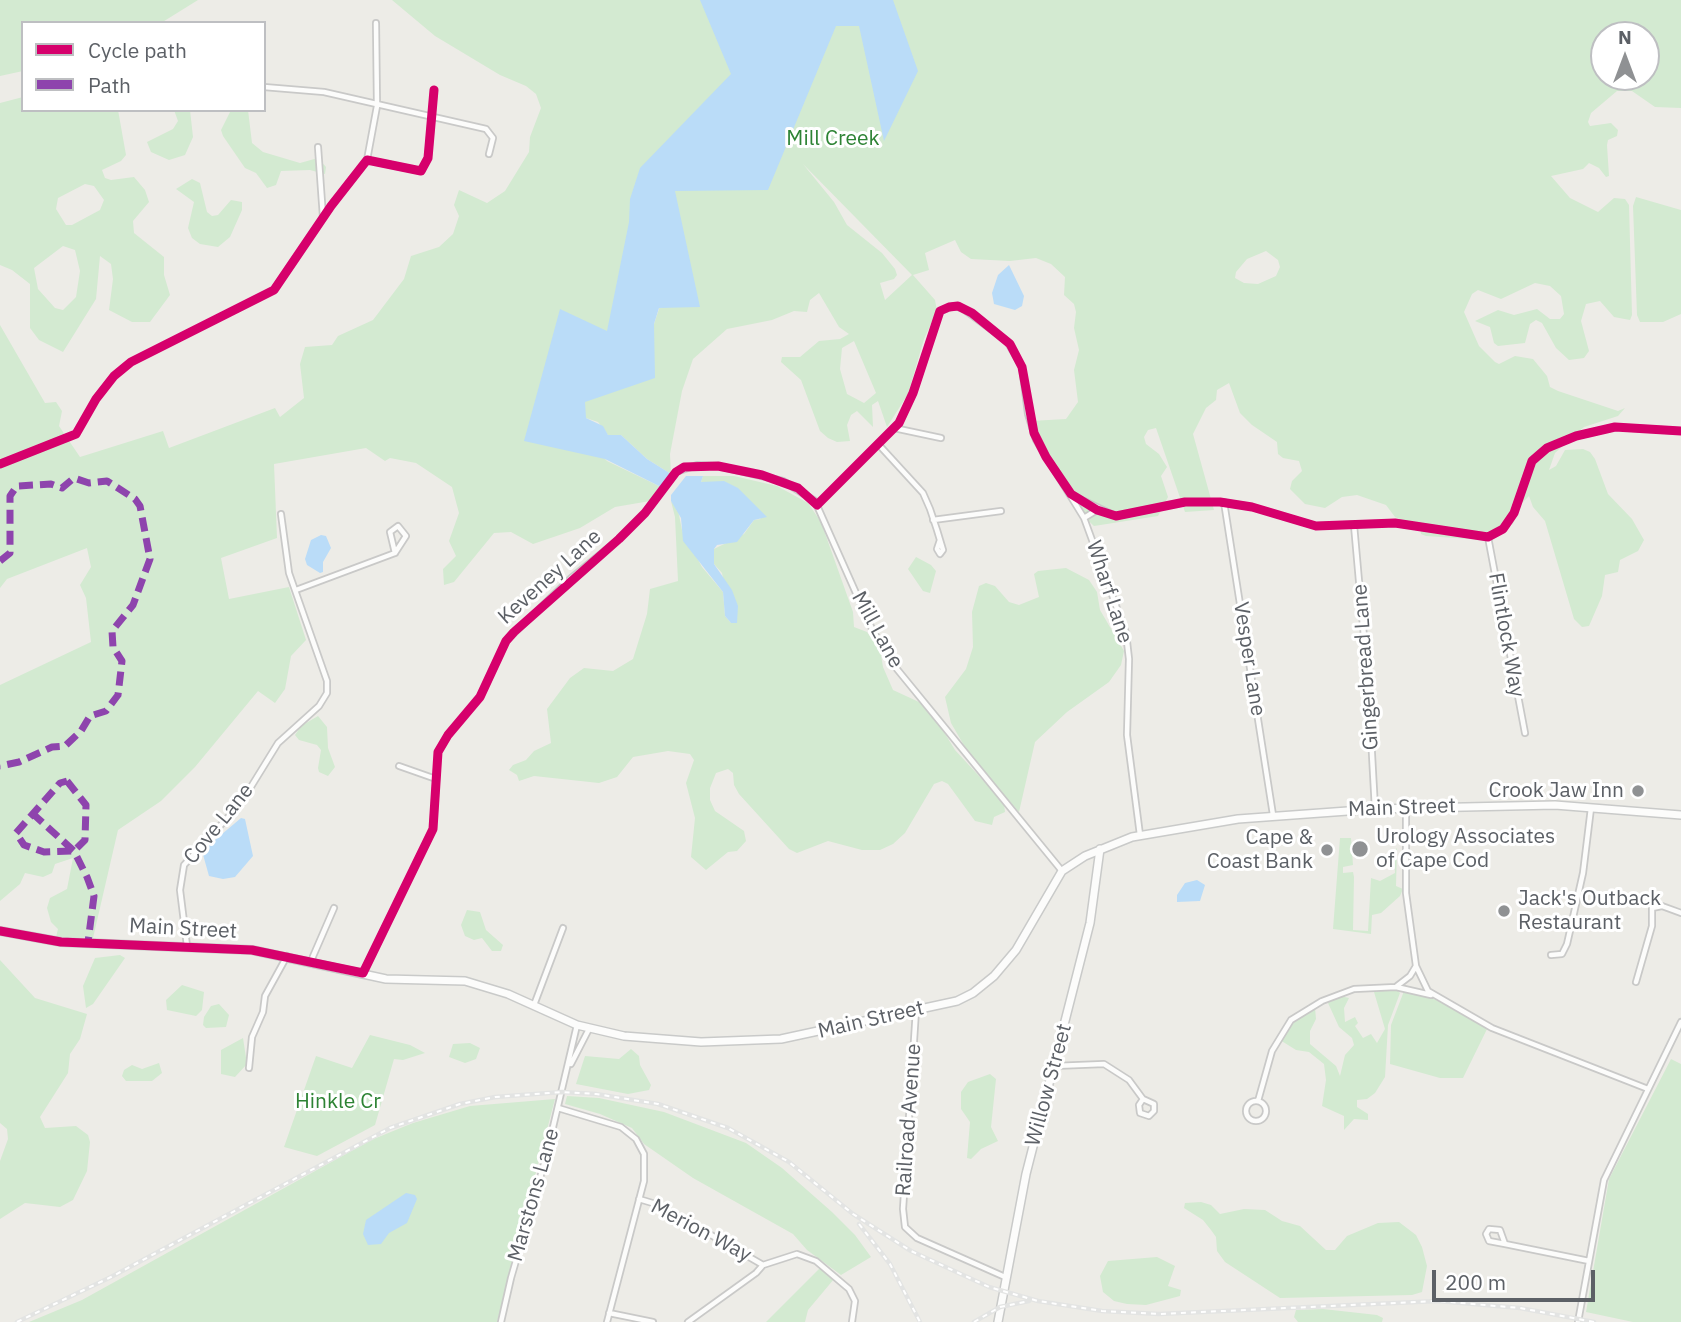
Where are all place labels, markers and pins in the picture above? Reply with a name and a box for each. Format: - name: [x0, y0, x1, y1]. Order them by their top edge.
- place label: Crook Jaw Inn: [1489, 778, 1624, 804]
- marker: Crook Jaw Inn: [1630, 783, 1646, 799]
- place label: Urology Associates of Cape Cod: [1376, 824, 1555, 874]
- place label: Cape & Coast Bank: [1207, 825, 1313, 875]
- marker: Urology Associates of Cape Cod: [1350, 839, 1370, 859]
- marker: Cape & Coast Bank: [1319, 842, 1335, 858]
- place label: Jack's Outback Restaurant: [1518, 886, 1661, 936]
- marker: Jack's Outback Restaurant: [1496, 903, 1512, 919]

